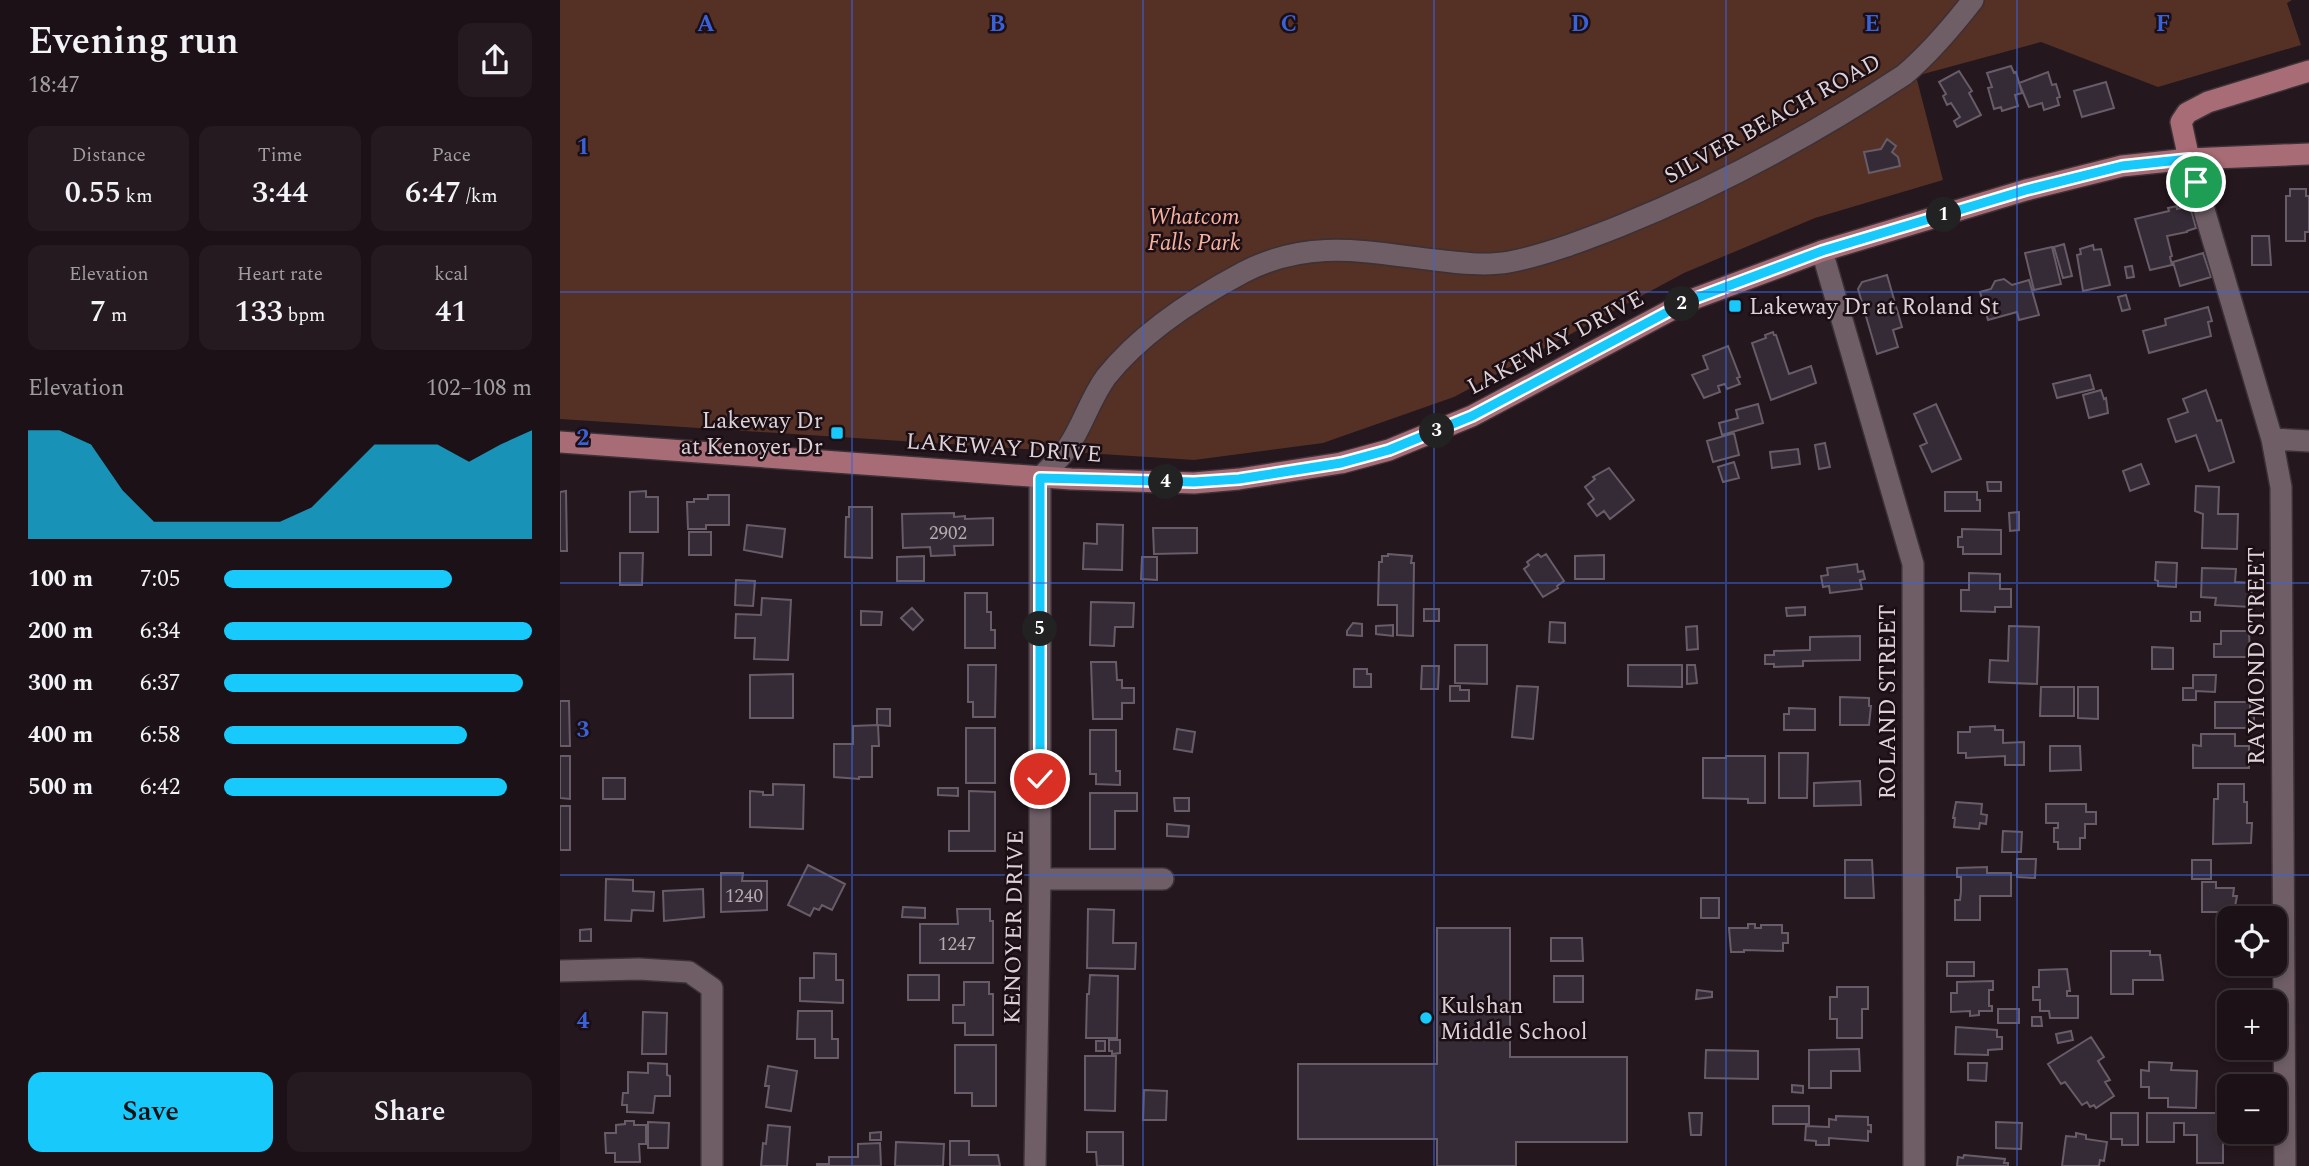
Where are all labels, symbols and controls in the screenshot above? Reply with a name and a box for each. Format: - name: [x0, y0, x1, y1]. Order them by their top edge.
- text: A: [697, 7, 715, 42]
- text: B: [989, 7, 1005, 42]
- text: C: [1281, 7, 1297, 42]
- text: D: [1571, 7, 1589, 42]
- text: E: [1864, 7, 1880, 42]
- text: F: [2156, 7, 2170, 42]
- text: Evening run: [28, 13, 239, 71]
- button: share: [458, 23, 532, 97]
- street label: SILVER BEACH ROAD: [1658, 45, 1888, 194]
- text: 18:47: [28, 68, 80, 103]
- text: 1: [577, 130, 589, 165]
- text: Distance: [72, 141, 146, 170]
- text: Time: [258, 141, 302, 170]
- text: Pace: [432, 141, 471, 170]
- pin: [2166, 152, 2226, 212]
- icon: arrive: [2177, 163, 2215, 201]
- text: 0.55: [65, 170, 121, 216]
- text: 3:44: [252, 170, 308, 216]
- text: 6:47: [405, 170, 461, 216]
- text: km: [121, 182, 153, 211]
- text: /km: [461, 182, 498, 211]
- pin: 1: [1926, 198, 1962, 232]
- park label: Whatcom Falls Park: [1147, 200, 1241, 261]
- text: 1: [1938, 200, 1949, 229]
- text: Elevation: [69, 260, 148, 289]
- text: Heart rate: [237, 260, 323, 289]
- text: kcal: [434, 260, 468, 289]
- street label: LAKEWAY DRIVE: [1461, 282, 1651, 405]
- pin: 2: [1664, 286, 1700, 322]
- text: 7: [90, 289, 106, 335]
- text: 133: [235, 289, 283, 335]
- text: 41: [435, 289, 467, 335]
- text: 2: [1676, 289, 1687, 318]
- place label: Lakeway Dr at Roland St: [1749, 290, 1999, 325]
- marker: Lakeway Dr at Roland St: [1727, 298, 1743, 314]
- text: m: [106, 301, 127, 330]
- text: bpm: [283, 301, 325, 330]
- text: Elevation: [28, 371, 124, 406]
- text: 102–108 m: [426, 371, 532, 406]
- place label: Lakeway Dr at Kenoyer Dr: [681, 404, 823, 465]
- pin: 3: [1420, 414, 1454, 448]
- text: 3: [1431, 416, 1442, 445]
- text: 2: [577, 421, 590, 456]
- street label: LAKEWAY DRIVE: [905, 424, 1103, 473]
- marker: Lakeway Dr at Kenoyer Dr: [829, 425, 845, 441]
- pin: 4: [1148, 464, 1184, 500]
- text: 4: [1160, 467, 1171, 496]
- house number: 2902: [929, 519, 967, 548]
- street label: RAYMOND STREET: [2240, 547, 2275, 765]
- text: 100 m: [28, 562, 93, 597]
- text: 7:05: [140, 562, 180, 597]
- street label: ROLAND STREET: [1871, 604, 1906, 800]
- pin: 5: [1022, 612, 1058, 646]
- text: 200 m: [28, 614, 93, 649]
- text: 6:34: [140, 614, 180, 649]
- text: 5: [1034, 614, 1045, 643]
- text: 300 m: [28, 666, 93, 701]
- text: 6:37: [140, 666, 180, 701]
- text: 3: [577, 713, 590, 748]
- text: 400 m: [28, 718, 93, 753]
- text: 6:58: [140, 718, 180, 753]
- pin: [1010, 749, 1070, 809]
- icon: check: [1021, 760, 1059, 798]
- text: 500 m: [28, 770, 93, 805]
- text: 6:42: [140, 770, 180, 805]
- street label: KENOYER DRIVE: [995, 830, 1034, 1024]
- house number: 1240: [725, 882, 763, 911]
- map controls: [2217, 906, 2287, 1144]
- button: locate: [2217, 906, 2287, 976]
- house number: 1247: [938, 930, 976, 959]
- place label: Kulshan Middle School: [1440, 989, 1587, 1050]
- button: +: [2217, 990, 2287, 1060]
- text: 4: [577, 1004, 590, 1039]
- marker: Kulshan Middle School: [1418, 1010, 1434, 1026]
- button: Save: [28, 1072, 273, 1152]
- button: Share: [287, 1072, 532, 1152]
- button: −: [2217, 1074, 2287, 1144]

